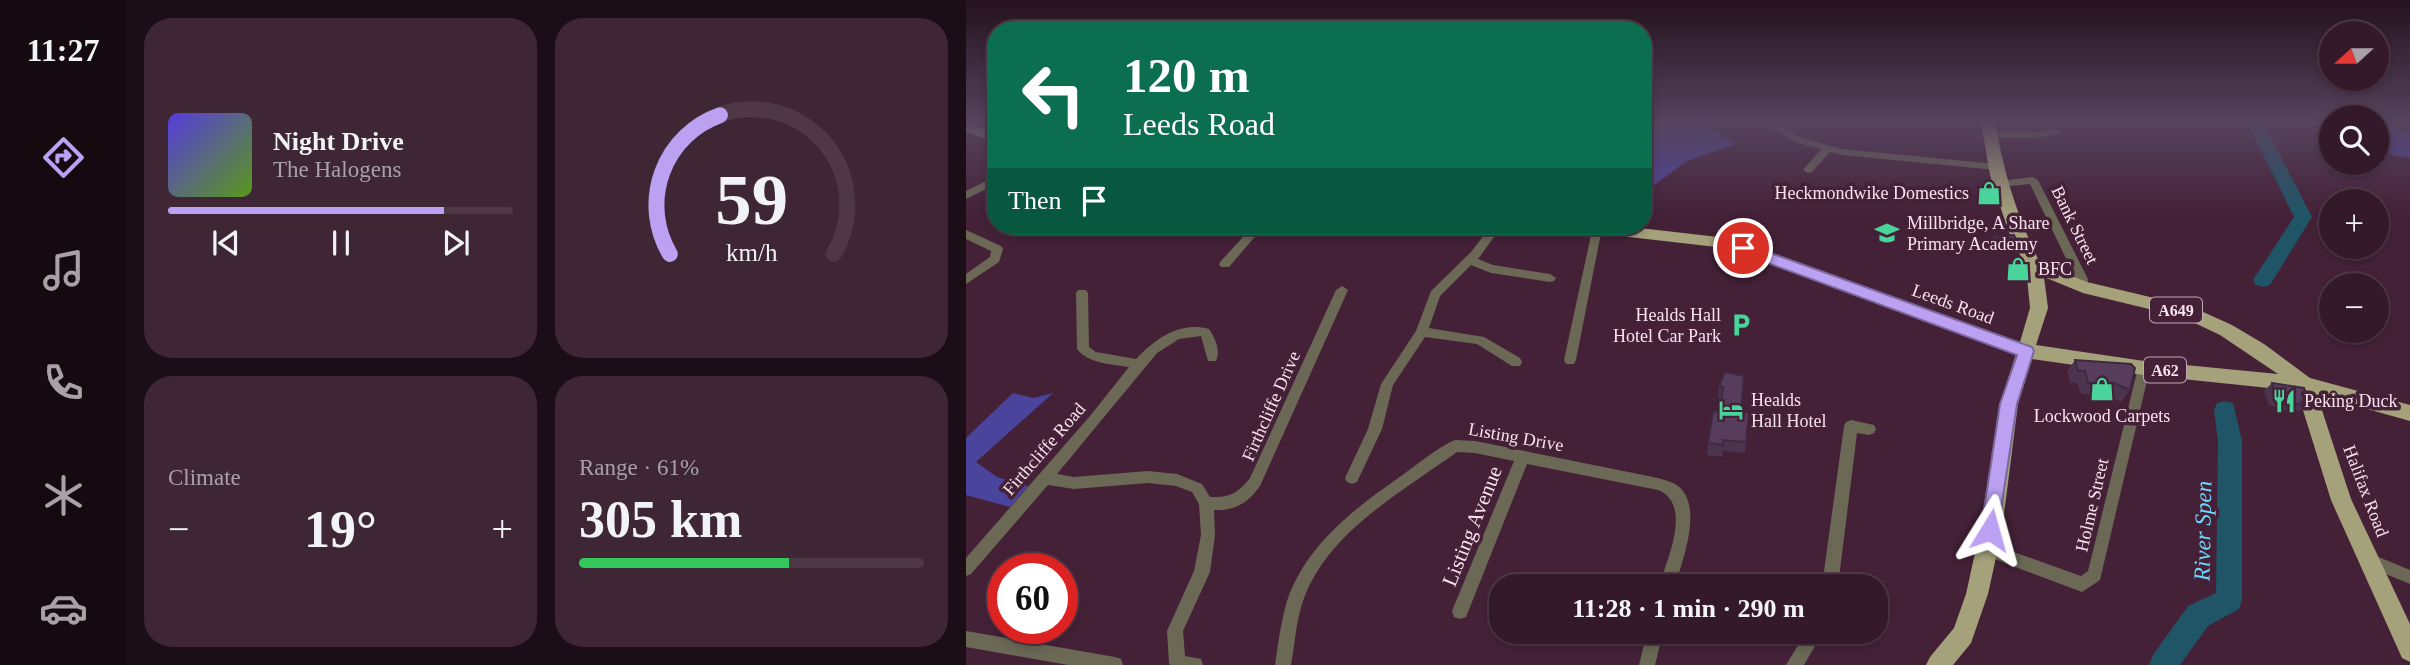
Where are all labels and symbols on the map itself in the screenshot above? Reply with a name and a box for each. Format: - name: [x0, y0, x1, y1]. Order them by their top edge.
- north arrow: [2319, 21, 2389, 91]
- shop icon: Heckmondwike Domestics: [1975, 179, 2003, 207]
- place label: Heckmondwike Domestics: [1775, 183, 1969, 203]
- street label: Bank Street: [2047, 183, 2103, 267]
- place label: Millbridge, A Share Primary Academy: [1907, 213, 2050, 254]
- pin: [1713, 218, 1773, 278]
- school or university icon: Millbridge, A Share Primary Academy: [1873, 219, 1901, 247]
- shop icon: BFC: [2004, 255, 2032, 283]
- place label: BFC: [2038, 259, 2072, 279]
- street label: Leeds Road: [1909, 280, 1997, 328]
- road number: A649: [2150, 298, 2202, 322]
- place label: Healds Hall Hotel Car Park: [1613, 305, 1721, 346]
- parking icon: Healds Hall Hotel Car Park: [1727, 311, 1755, 339]
- street label: Firthcliffe Drive: [1238, 348, 1304, 464]
- road number: A62: [2144, 358, 2186, 382]
- shop icon: Lockwood Carpets: [2088, 375, 2116, 403]
- restaurant icon: Peking Duck: [2270, 387, 2298, 415]
- place label: Healds Hall Hotel: [1751, 390, 1826, 431]
- place label: Peking Duck: [2304, 391, 2398, 411]
- hotel icon: Healds Hall Hotel: [1717, 396, 1745, 424]
- street label: Firthcliffe Road: [999, 399, 1089, 499]
- place label: Lockwood Carpets: [2034, 406, 2170, 426]
- street label: Listing Drive: [1467, 419, 1565, 455]
- street label: Halifax Road: [2339, 442, 2393, 540]
- street label: Holme Street: [2072, 456, 2112, 554]
- street label: Listing Avenue: [1437, 462, 1507, 590]
- water label: River Spen: [2190, 481, 2216, 582]
- position arrow: [1953, 493, 2027, 567]
- speed limit sign: 60: [987, 553, 1078, 644]

